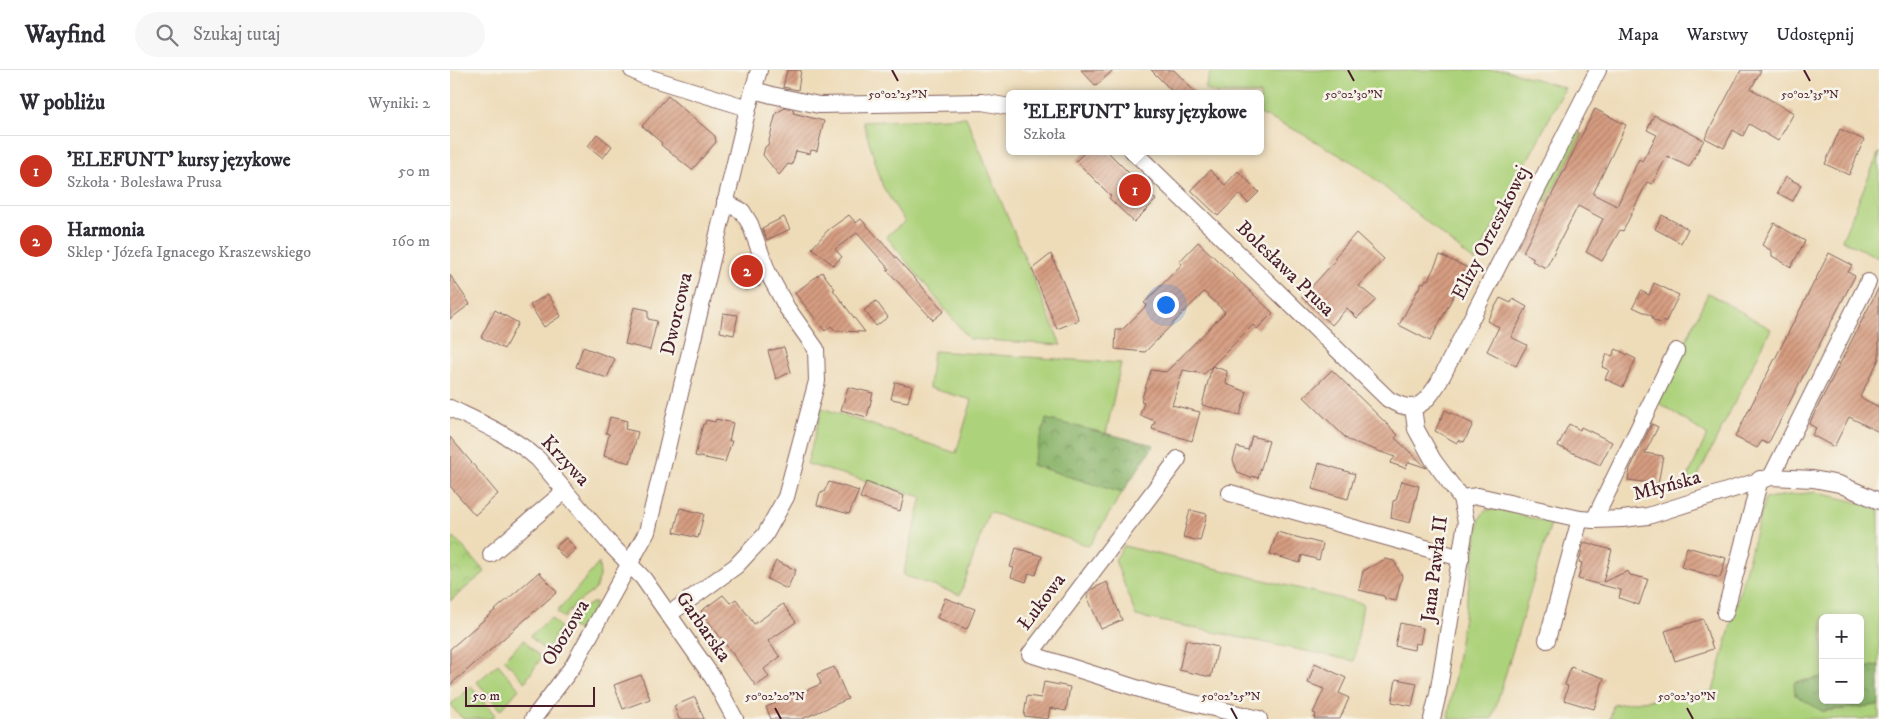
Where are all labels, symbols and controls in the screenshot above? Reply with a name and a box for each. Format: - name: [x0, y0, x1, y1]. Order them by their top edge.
- search box: [135, 12, 485, 57]
- text: Wayfind: [25, 20, 105, 50]
- icon: search: [153, 21, 181, 49]
- text: Szukaj tutaj: [193, 23, 280, 46]
- text: Mapa: [1618, 24, 1659, 46]
- text: Warstwy: [1687, 24, 1748, 46]
- text: Udostępnij: [1776, 24, 1854, 46]
- text: 50°02'25"N: [868, 87, 928, 102]
- text: 50°02'30"N: [1325, 87, 1383, 102]
- text: 50°02'35"N: [1781, 87, 1839, 102]
- text: W pobliżu: [20, 90, 105, 116]
- popup: [1006, 90, 1264, 155]
- text: Wyniki: 2: [368, 93, 430, 113]
- text: 'ELEFUNT' kursy językowe: [1023, 101, 1247, 124]
- text: Szkoła: [1023, 124, 1066, 144]
- text: 'ELEFUNT' kursy językowe: [67, 149, 291, 172]
- text: 1: [33, 161, 39, 181]
- text: 50 m: [398, 161, 430, 181]
- street label: Elizy Orzeszkowej: [1447, 162, 1535, 304]
- pin: 1: [1119, 171, 1151, 209]
- text: Szkoła · Bolesława Prusa: [67, 172, 222, 192]
- street label: Bolesława Prusa: [1231, 216, 1340, 322]
- text: Harmonia: [67, 219, 144, 242]
- text: 2: [32, 231, 40, 251]
- text: 160 m: [392, 231, 430, 251]
- text: Sklep · Józefa Ignacego Kraszewskiego: [67, 242, 311, 262]
- pin: 2: [731, 252, 763, 290]
- street label: Dworcowa: [655, 270, 699, 358]
- your location: [1153, 292, 1179, 318]
- street label: Krzywa: [535, 430, 595, 492]
- street label: Młyńska: [1630, 465, 1704, 507]
- street label: Jana Pawła II: [1416, 514, 1454, 626]
- street label: Łukowa: [1013, 568, 1072, 635]
- street label: Garbarska: [670, 587, 737, 667]
- street label: Obozowa: [537, 595, 596, 671]
- map controls: [1819, 614, 1864, 704]
- button: +: [1819, 614, 1864, 659]
- button: −: [1819, 659, 1864, 704]
- scale bar: [465, 684, 595, 707]
- text: 50 m: [472, 687, 500, 705]
- text: 50°02'20"N: [745, 689, 805, 704]
- text: 50°02'25"N: [1201, 689, 1261, 704]
- text: 50°02'30"N: [1658, 689, 1716, 704]

